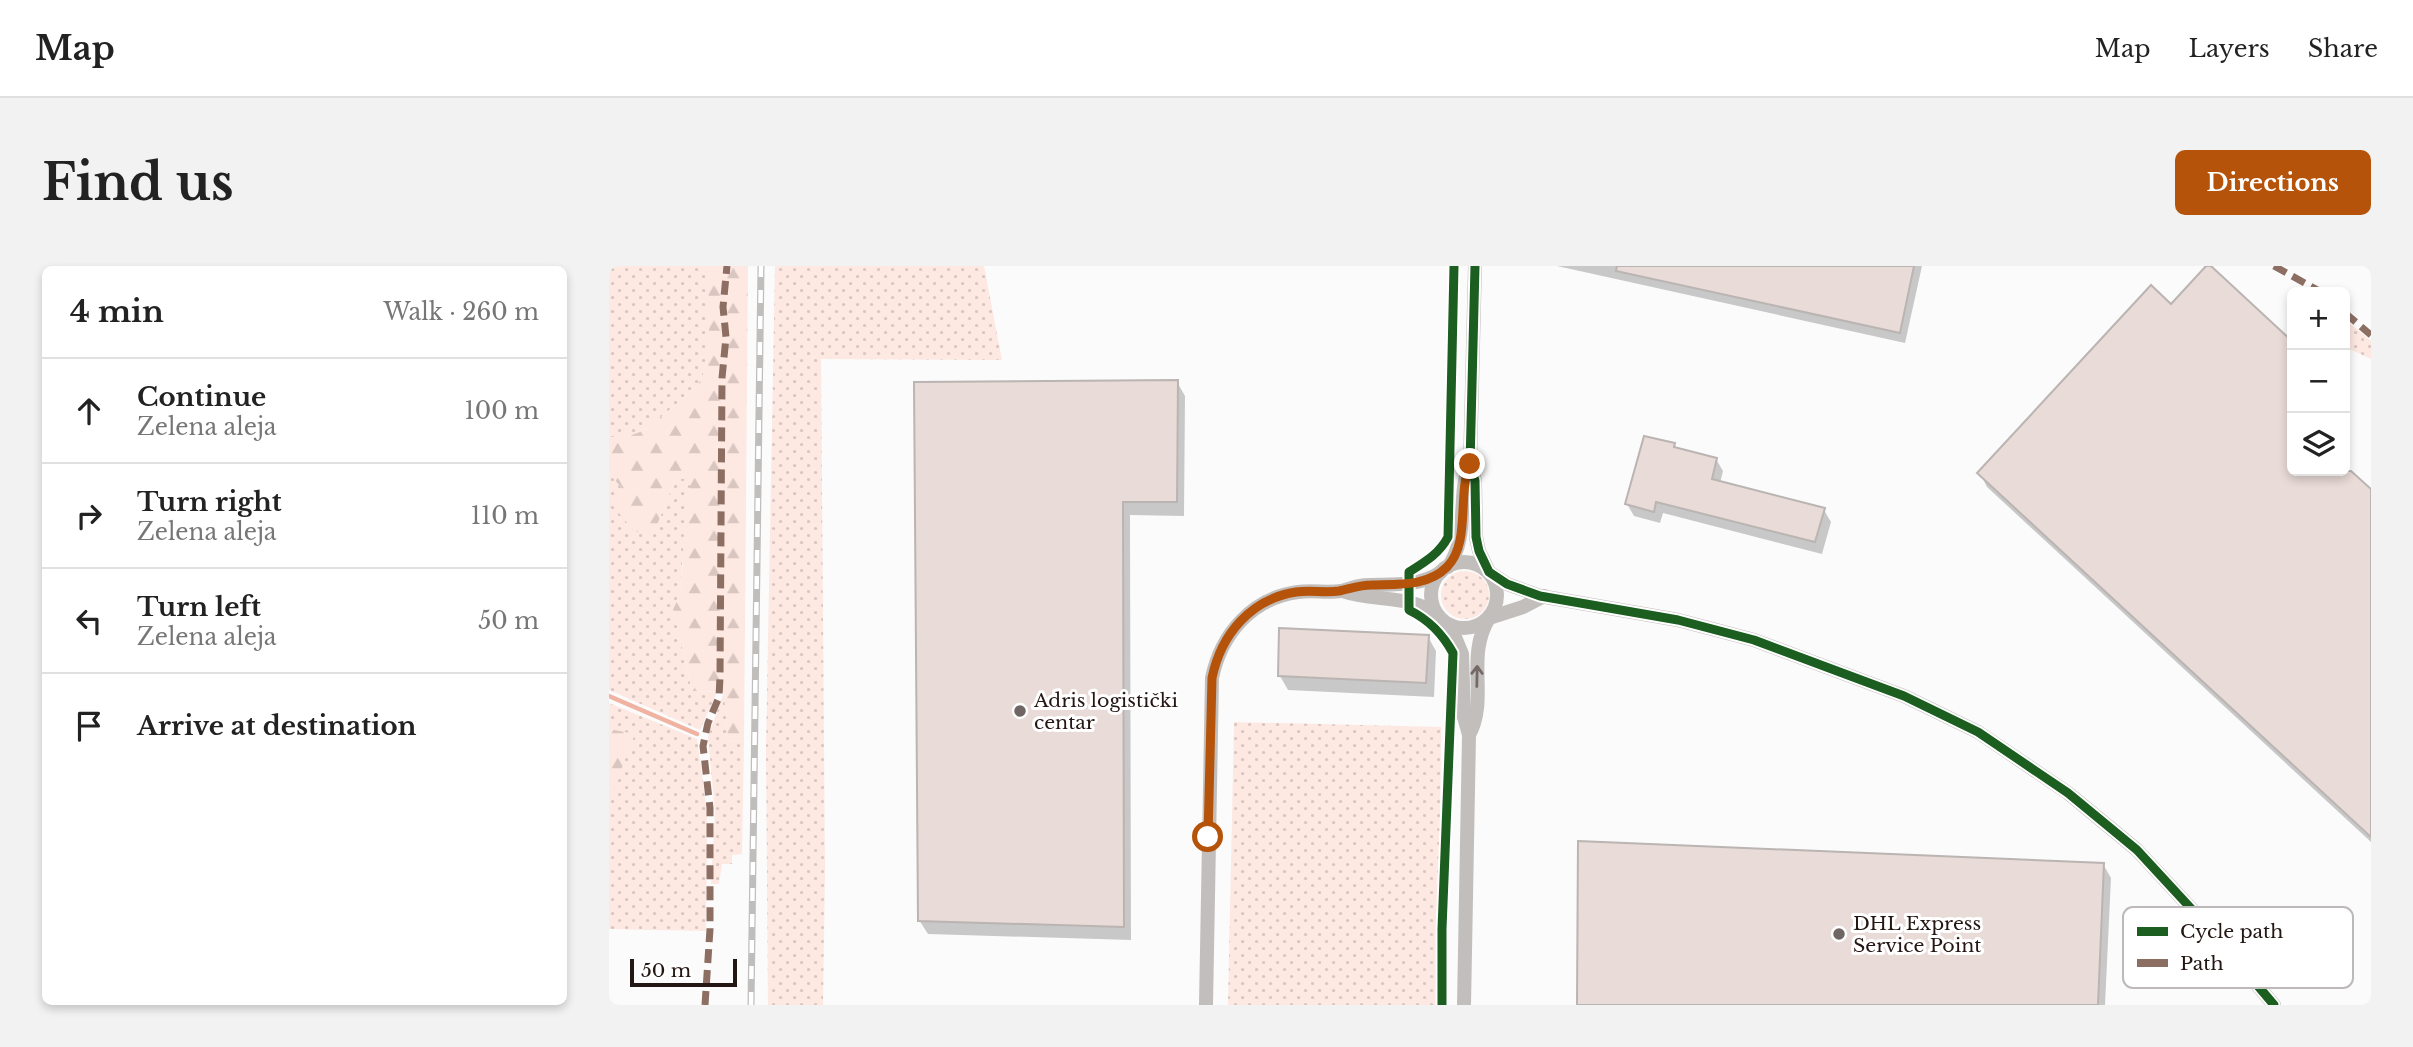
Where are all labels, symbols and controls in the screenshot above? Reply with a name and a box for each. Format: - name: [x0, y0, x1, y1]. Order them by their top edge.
- text: Map: [35, 28, 115, 69]
- text: Map: [2095, 34, 2151, 63]
- text: Layers: [2189, 34, 2270, 63]
- text: Share: [2308, 34, 2378, 63]
- button: Directions: [2175, 150, 2371, 215]
- text: Find us: [42, 152, 234, 213]
- map controls: [2287, 287, 2350, 476]
- button: +: [2287, 287, 2350, 350]
- text: 4 min: [70, 293, 164, 330]
- text: Walk · 260 m: [383, 298, 539, 326]
- button: −: [2287, 350, 2350, 413]
- text: Continue: [137, 381, 266, 413]
- icon: ahead: [70, 392, 108, 430]
- text: 100 m: [465, 397, 539, 425]
- text: Zelena aleja: [137, 413, 277, 441]
- button: layers: [2287, 413, 2350, 476]
- route end: [1454, 448, 1485, 479]
- text: Turn right: [137, 486, 282, 518]
- icon: right: [70, 497, 108, 535]
- text: 110 m: [471, 502, 539, 530]
- text: Zelena aleja: [137, 518, 277, 546]
- text: Turn left: [137, 591, 261, 623]
- icon: left: [70, 602, 108, 640]
- text: 50 m: [478, 607, 539, 635]
- text: Zelena aleja: [137, 623, 277, 651]
- one-way arrow: [1470, 665, 1484, 688]
- place label: Adris logistički centar: [1033, 689, 1178, 734]
- marker: Adris logistički centar: [1012, 703, 1028, 719]
- icon: arrive: [70, 707, 108, 745]
- text: Arrive at destination: [137, 710, 417, 742]
- route start: [1192, 821, 1223, 852]
- legend: [2123, 907, 2353, 988]
- place label: DHL Express Service Point: [1853, 912, 1982, 957]
- text: Cycle path: [2180, 920, 2283, 943]
- marker: DHL Express Service Point: [1831, 926, 1847, 942]
- text: Path: [2180, 952, 2224, 975]
- scale bar: [630, 956, 737, 988]
- text: 50 m: [641, 959, 691, 982]

